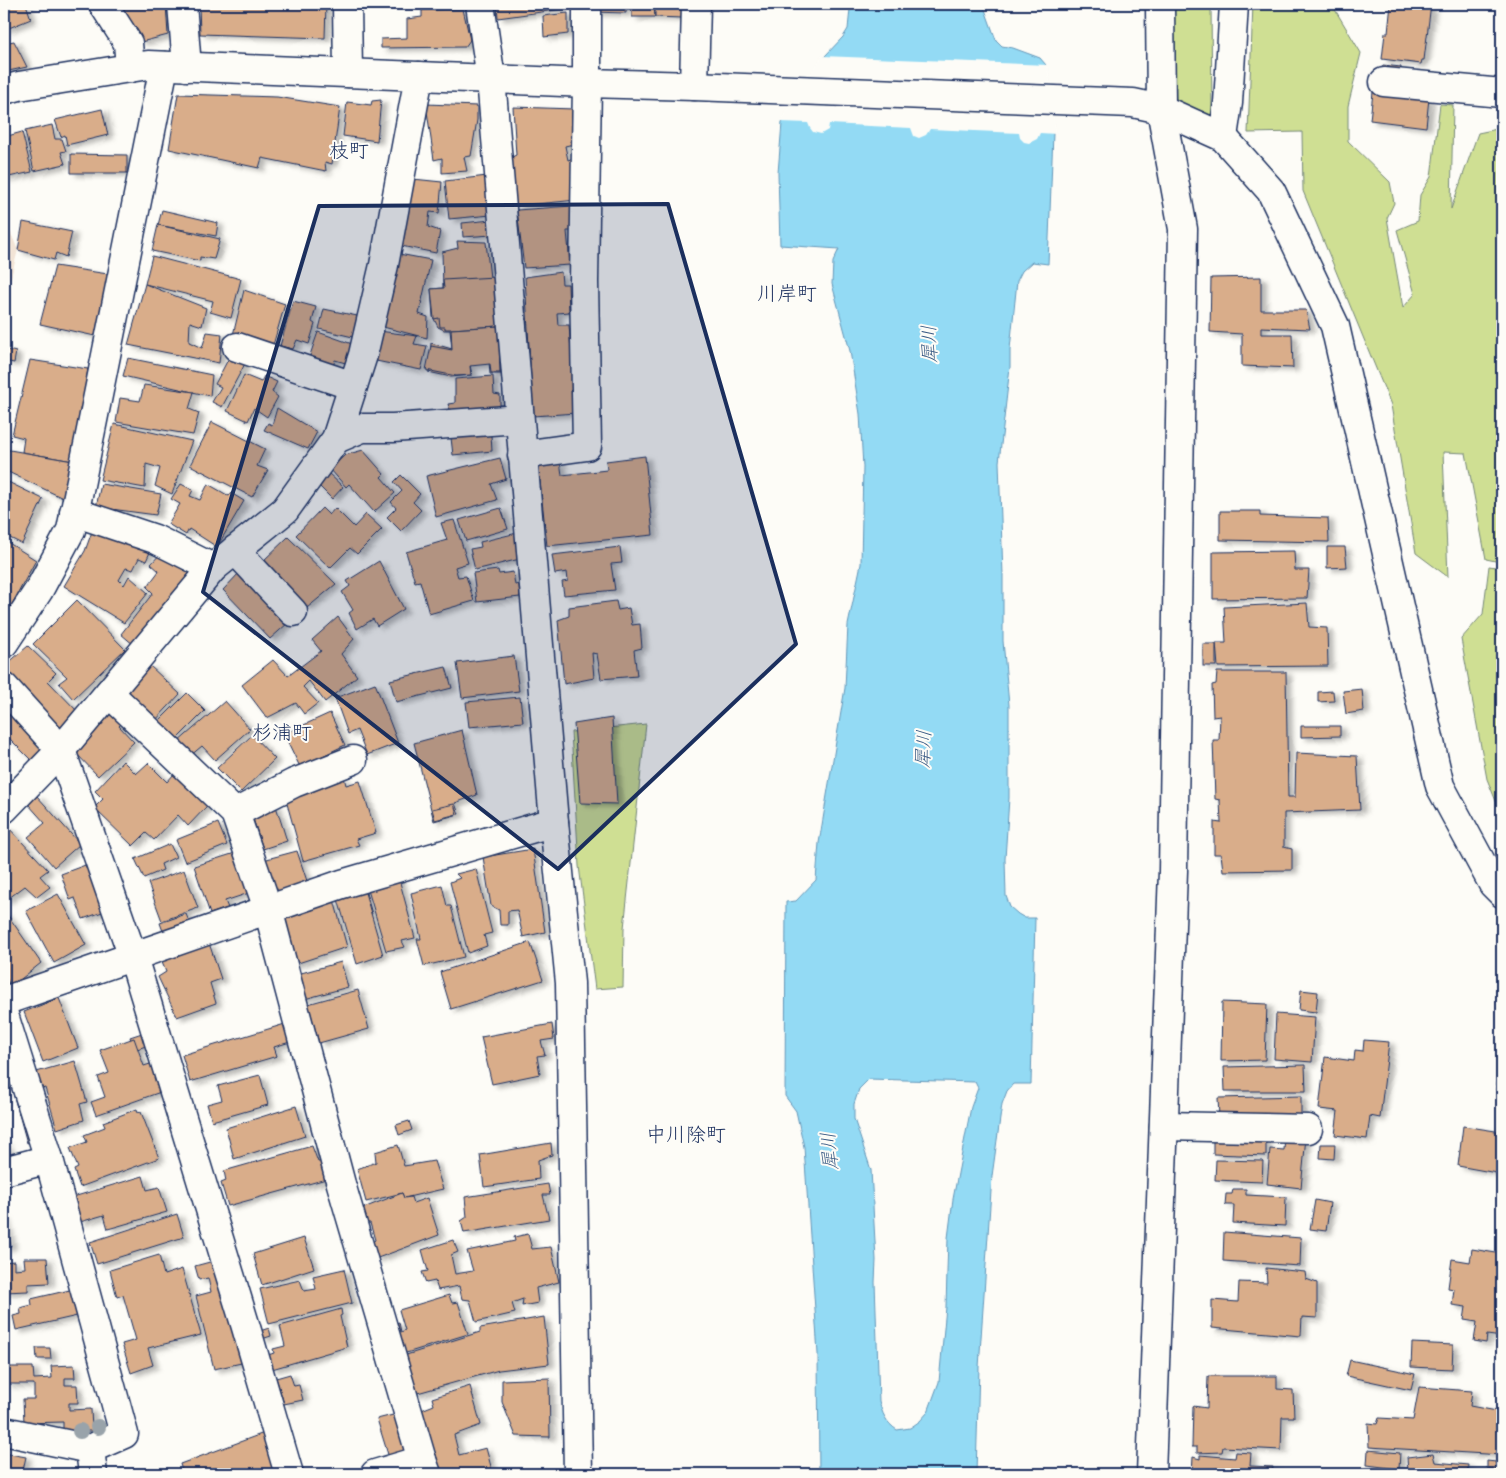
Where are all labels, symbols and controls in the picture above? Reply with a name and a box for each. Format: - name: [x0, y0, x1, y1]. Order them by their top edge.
- district label: 枝町: [329, 139, 369, 163]
- district label: 川岸町: [757, 282, 817, 306]
- water label: 犀川: [918, 325, 942, 363]
- district label: 杉浦町: [252, 721, 312, 745]
- water label: 犀川: [912, 729, 936, 769]
- district label: 中川除町: [646, 1123, 726, 1147]
- water label: 犀川: [817, 1131, 843, 1171]

